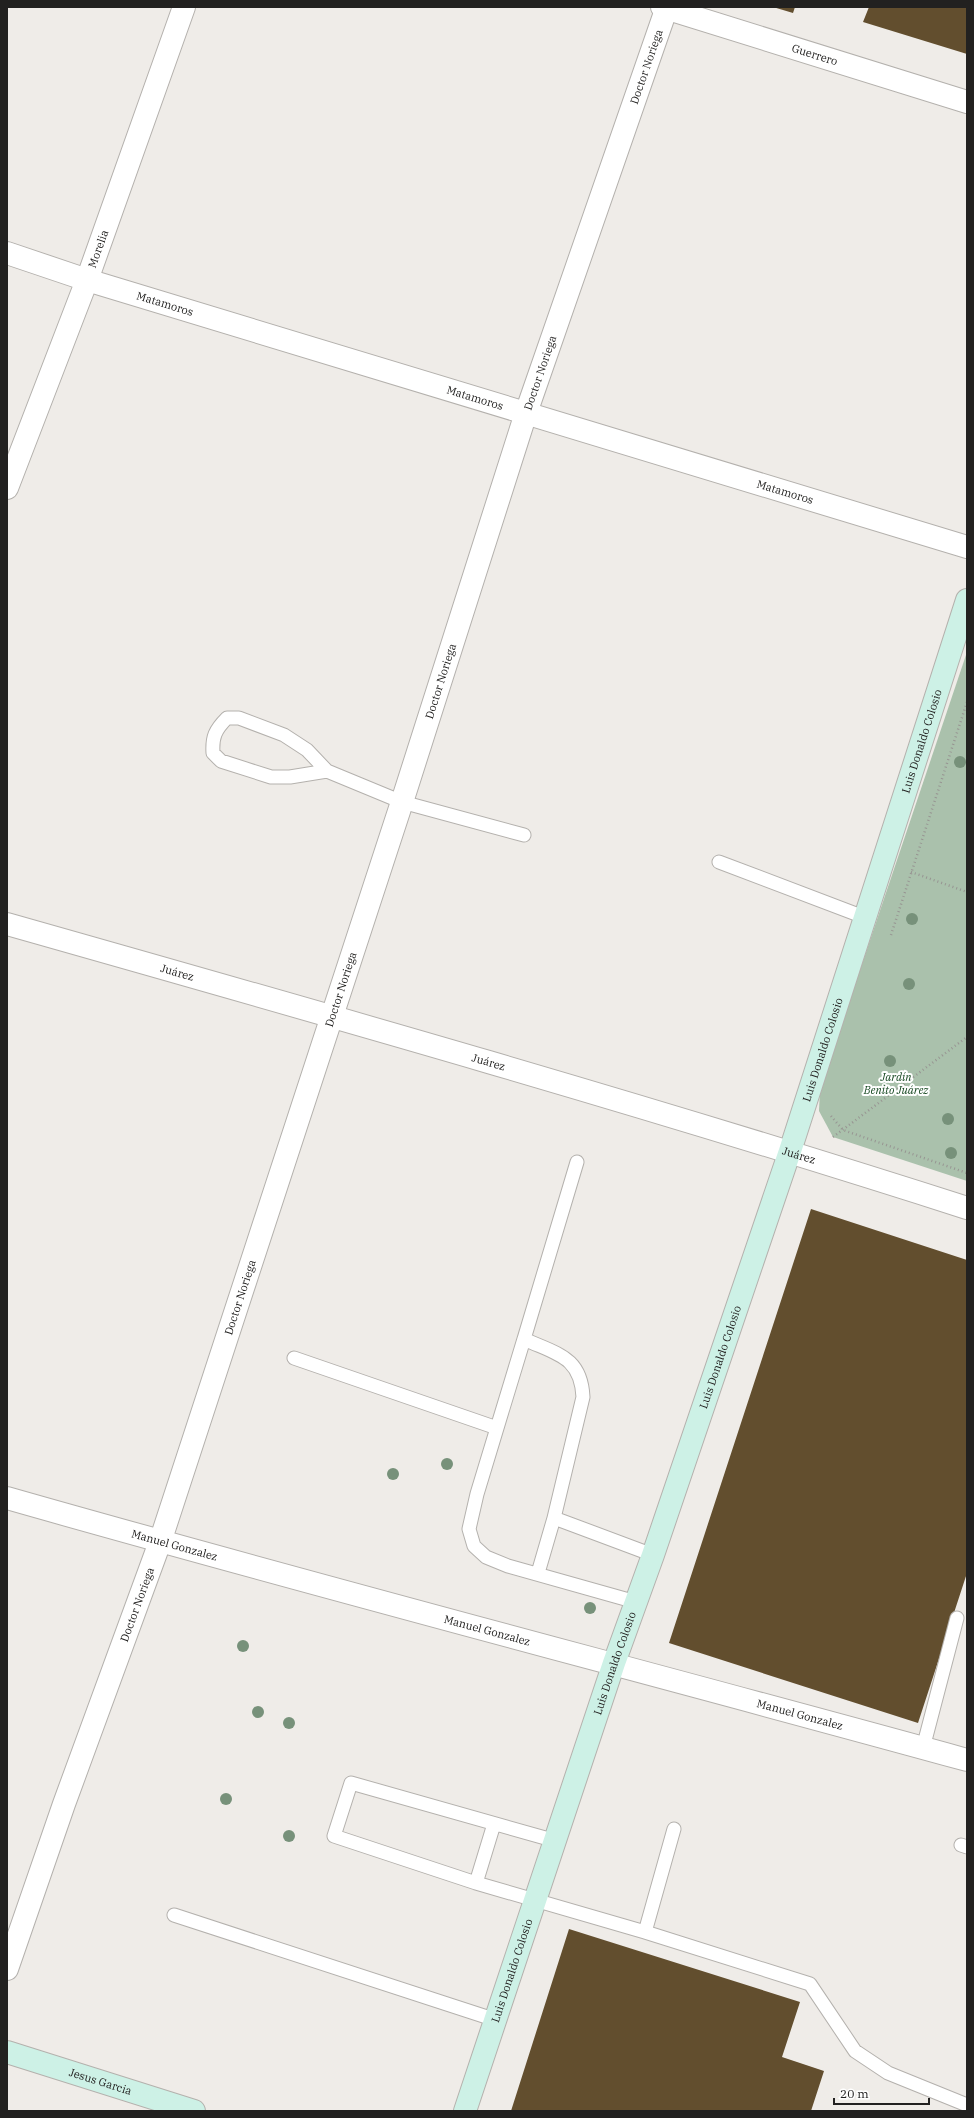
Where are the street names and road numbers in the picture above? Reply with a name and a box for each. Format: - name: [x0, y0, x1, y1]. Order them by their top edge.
- street label: Doctor Noriega: [627, 27, 666, 106]
- street label: Guerrero: [790, 41, 839, 68]
- street label: Morelia: [85, 228, 111, 270]
- street label: Matamoros: [135, 288, 195, 319]
- street label: Doctor Noriega: [521, 334, 559, 412]
- street label: Matamoros: [445, 383, 505, 413]
- street label: Matamoros: [755, 477, 815, 507]
- street label: Doctor Noriega: [422, 642, 459, 721]
- street label: Luis Donaldo Colosio: [898, 687, 945, 795]
- street label: Doctor Noriega: [322, 950, 360, 1029]
- street label: Juárez: [159, 961, 196, 984]
- street label: Luis Donaldo Colosio: [799, 996, 846, 1103]
- street label: Juárez: [470, 1051, 507, 1074]
- street label: Juárez: [781, 1143, 818, 1167]
- street label: Doctor Noriega: [221, 1258, 259, 1337]
- street label: Luis Donaldo Colosio: [696, 1303, 744, 1411]
- street label: Manuel Gonzalez: [130, 1526, 220, 1564]
- street label: Doctor Noriega: [117, 1565, 157, 1644]
- street label: Luis Donaldo Colosio: [590, 1610, 639, 1717]
- street label: Manuel Gonzalez: [442, 1612, 532, 1649]
- street label: Manuel Gonzalez: [755, 1696, 845, 1733]
- street label: Luis Donaldo Colosio: [488, 1917, 535, 2024]
- street label: Jesus Garcia: [67, 2065, 134, 2098]

